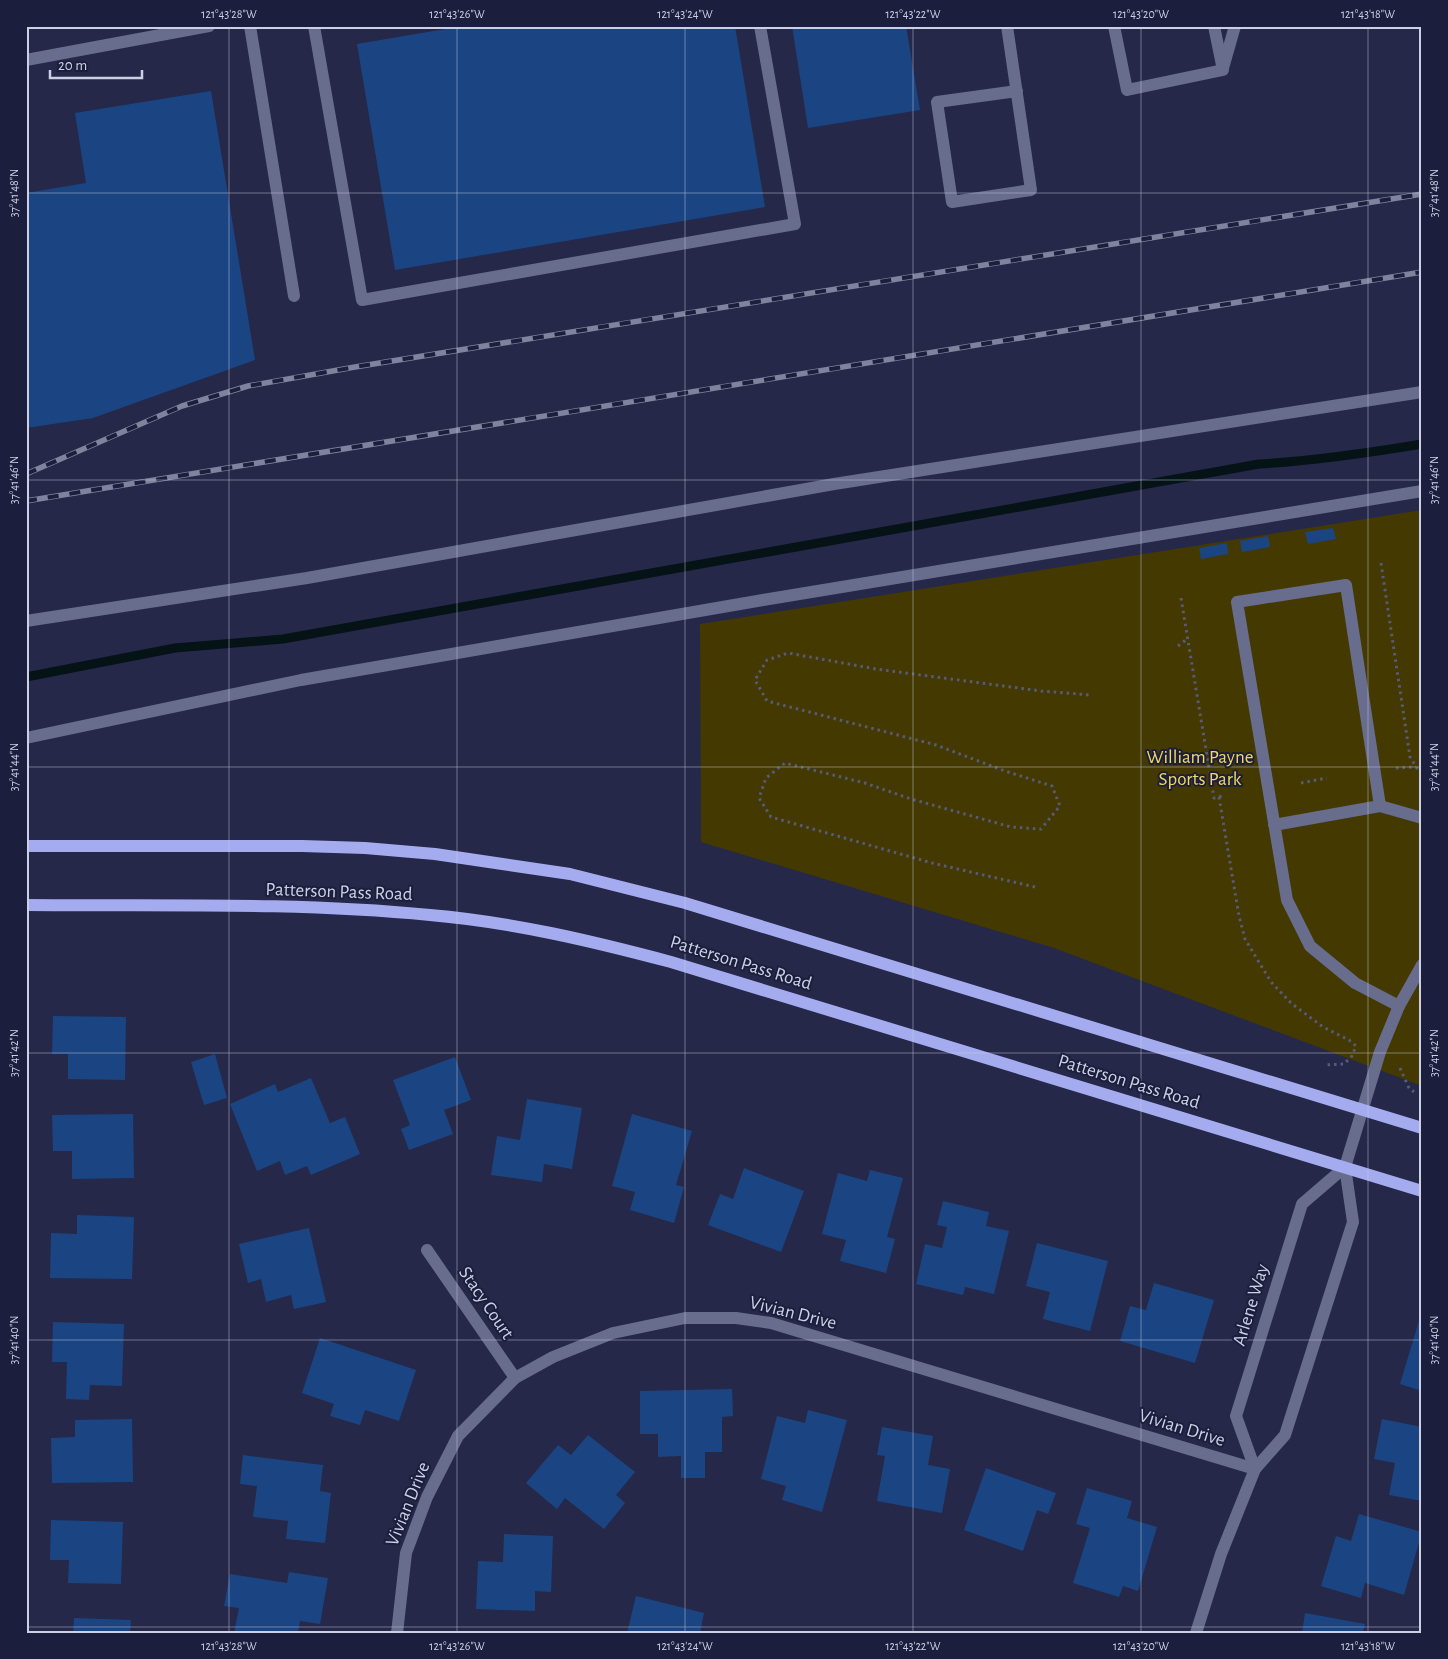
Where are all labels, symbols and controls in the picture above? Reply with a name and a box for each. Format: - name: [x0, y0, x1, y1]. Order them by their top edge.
- text: 121°43'28"W: [201, 8, 257, 20]
- text: 121°43'26"W: [429, 8, 485, 20]
- text: 121°43'24"W: [657, 8, 713, 20]
- text: 121°43'22"W: [885, 8, 941, 20]
- text: 121°43'20"W: [1113, 8, 1169, 20]
- text: 121°43'18"W: [1341, 8, 1395, 20]
- scale bar: [50, 48, 142, 80]
- text: 20 m: [58, 58, 87, 73]
- text: 37°41'48"N: [8, 169, 20, 217]
- text: 37°41'48"N: [1428, 169, 1440, 217]
- text: 37°41'46"N: [8, 456, 20, 504]
- text: 37°41'46"N: [1428, 456, 1440, 504]
- text: 37°41'44"N: [8, 743, 20, 791]
- text: 37°41'44"N: [1428, 743, 1440, 791]
- park label: William Payne Sports Park: [1146, 748, 1254, 789]
- street label: Patterson Pass Road: [265, 880, 413, 904]
- street label: Patterson Pass Road: [668, 932, 814, 994]
- text: 37°41'42"N: [8, 1029, 20, 1077]
- text: 37°41'42"N: [1428, 1029, 1440, 1077]
- street label: Patterson Pass Road: [1056, 1051, 1202, 1113]
- street label: Arlene Way: [1230, 1262, 1272, 1348]
- street label: Stacy Court: [455, 1263, 517, 1343]
- street label: Vivian Drive: [748, 1293, 838, 1333]
- text: 37°41'40"N: [8, 1315, 20, 1365]
- text: 37°41'40"N: [1428, 1315, 1440, 1365]
- street label: Vivian Drive: [1137, 1406, 1227, 1450]
- street label: Vivian Drive: [383, 1459, 433, 1549]
- text: 121°43'28"W: [201, 1640, 257, 1652]
- text: 121°43'26"W: [429, 1640, 485, 1652]
- text: 121°43'24"W: [657, 1640, 713, 1652]
- text: 121°43'22"W: [885, 1640, 941, 1652]
- text: 121°43'20"W: [1113, 1640, 1169, 1652]
- text: 121°43'18"W: [1341, 1640, 1395, 1652]

